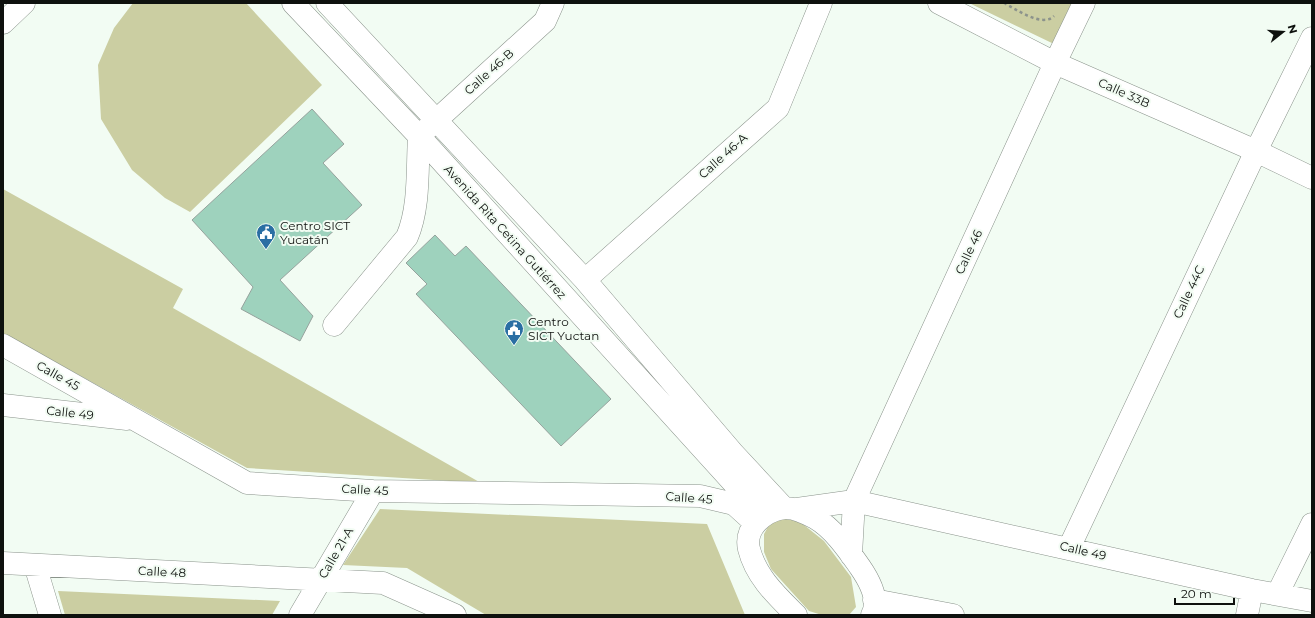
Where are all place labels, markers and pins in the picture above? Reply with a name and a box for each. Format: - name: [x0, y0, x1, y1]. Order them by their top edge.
- place label: Centro SICT Yucatán: [280, 218, 350, 247]
- public building icon: Centro SICT Yucatán: [255, 222, 277, 250]
- place label: Centro SICT Yuctan: [528, 314, 599, 343]
- public building icon: Centro SICT Yuctan: [503, 318, 525, 346]

